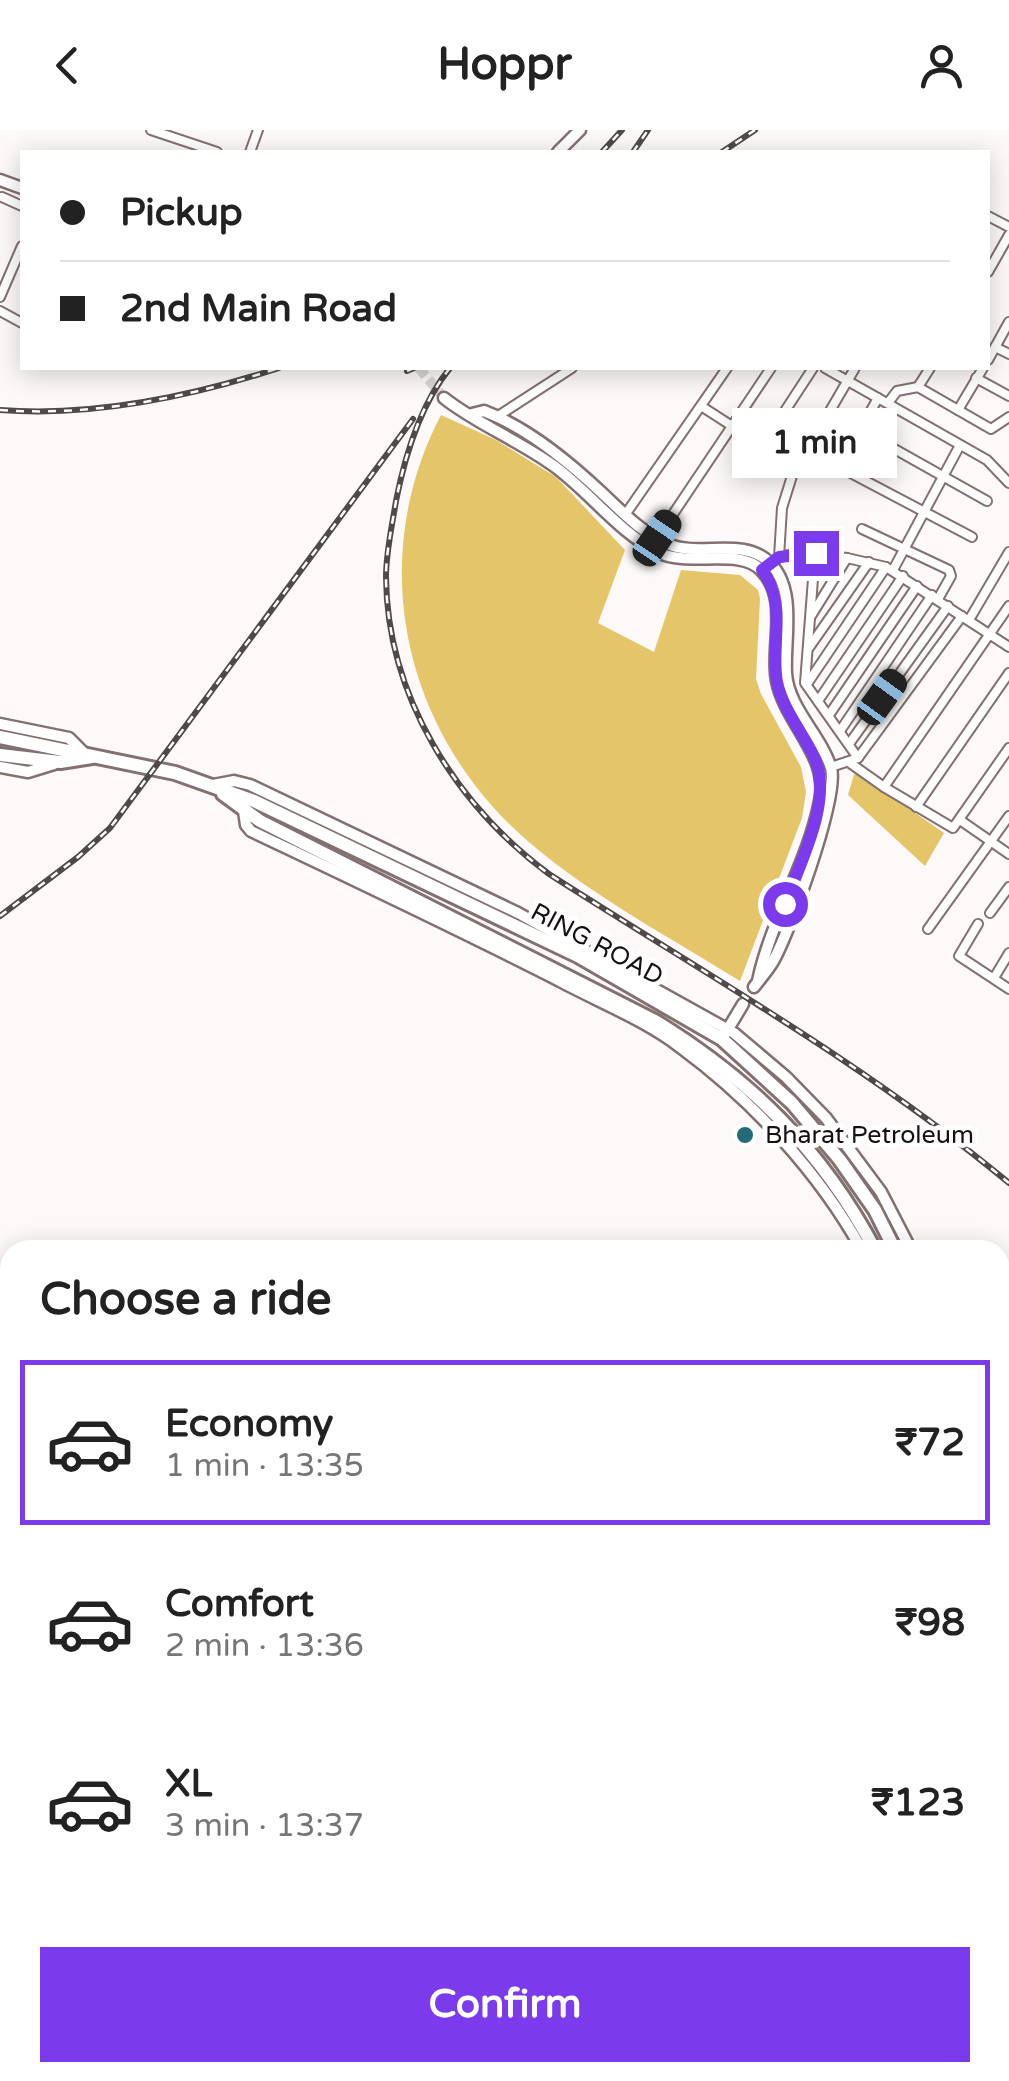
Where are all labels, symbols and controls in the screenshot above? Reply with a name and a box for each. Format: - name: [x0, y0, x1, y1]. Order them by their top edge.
- icon: back: [40, 38, 95, 93]
- text: Hoppr: [437, 38, 572, 92]
- icon: person: [914, 38, 969, 93]
- text: Pickup: [120, 190, 243, 236]
- text: 2nd Main Road: [120, 286, 397, 332]
- callout: 1 min: [734, 408, 898, 478]
- text: 1 min: [772, 424, 857, 462]
- car: [628, 505, 686, 571]
- route end: [794, 531, 839, 576]
- car: [852, 664, 912, 730]
- route start: [763, 882, 808, 927]
- street label: RING ROAD: [526, 897, 668, 991]
- place label: Bharat Petroleum: [765, 1120, 974, 1150]
- marker: Bharat Petroleum: [734, 1124, 756, 1146]
- text: Choose a ride: [40, 1273, 331, 1327]
- icon: car: [45, 1398, 135, 1488]
- text: Economy: [165, 1401, 333, 1447]
- text: ₹72: [895, 1420, 965, 1466]
- text: 1 min · 13:35: [165, 1447, 364, 1485]
- icon: car: [45, 1578, 135, 1668]
- text: Comfort: [165, 1581, 314, 1627]
- text: ₹98: [895, 1600, 965, 1646]
- text: 2 min · 13:36: [165, 1627, 364, 1665]
- icon: car: [45, 1758, 135, 1848]
- text: XL: [165, 1761, 212, 1807]
- text: ₹123: [871, 1780, 965, 1826]
- text: 3 min · 13:37: [165, 1807, 364, 1845]
- button: Confirm: [40, 1947, 970, 2062]

